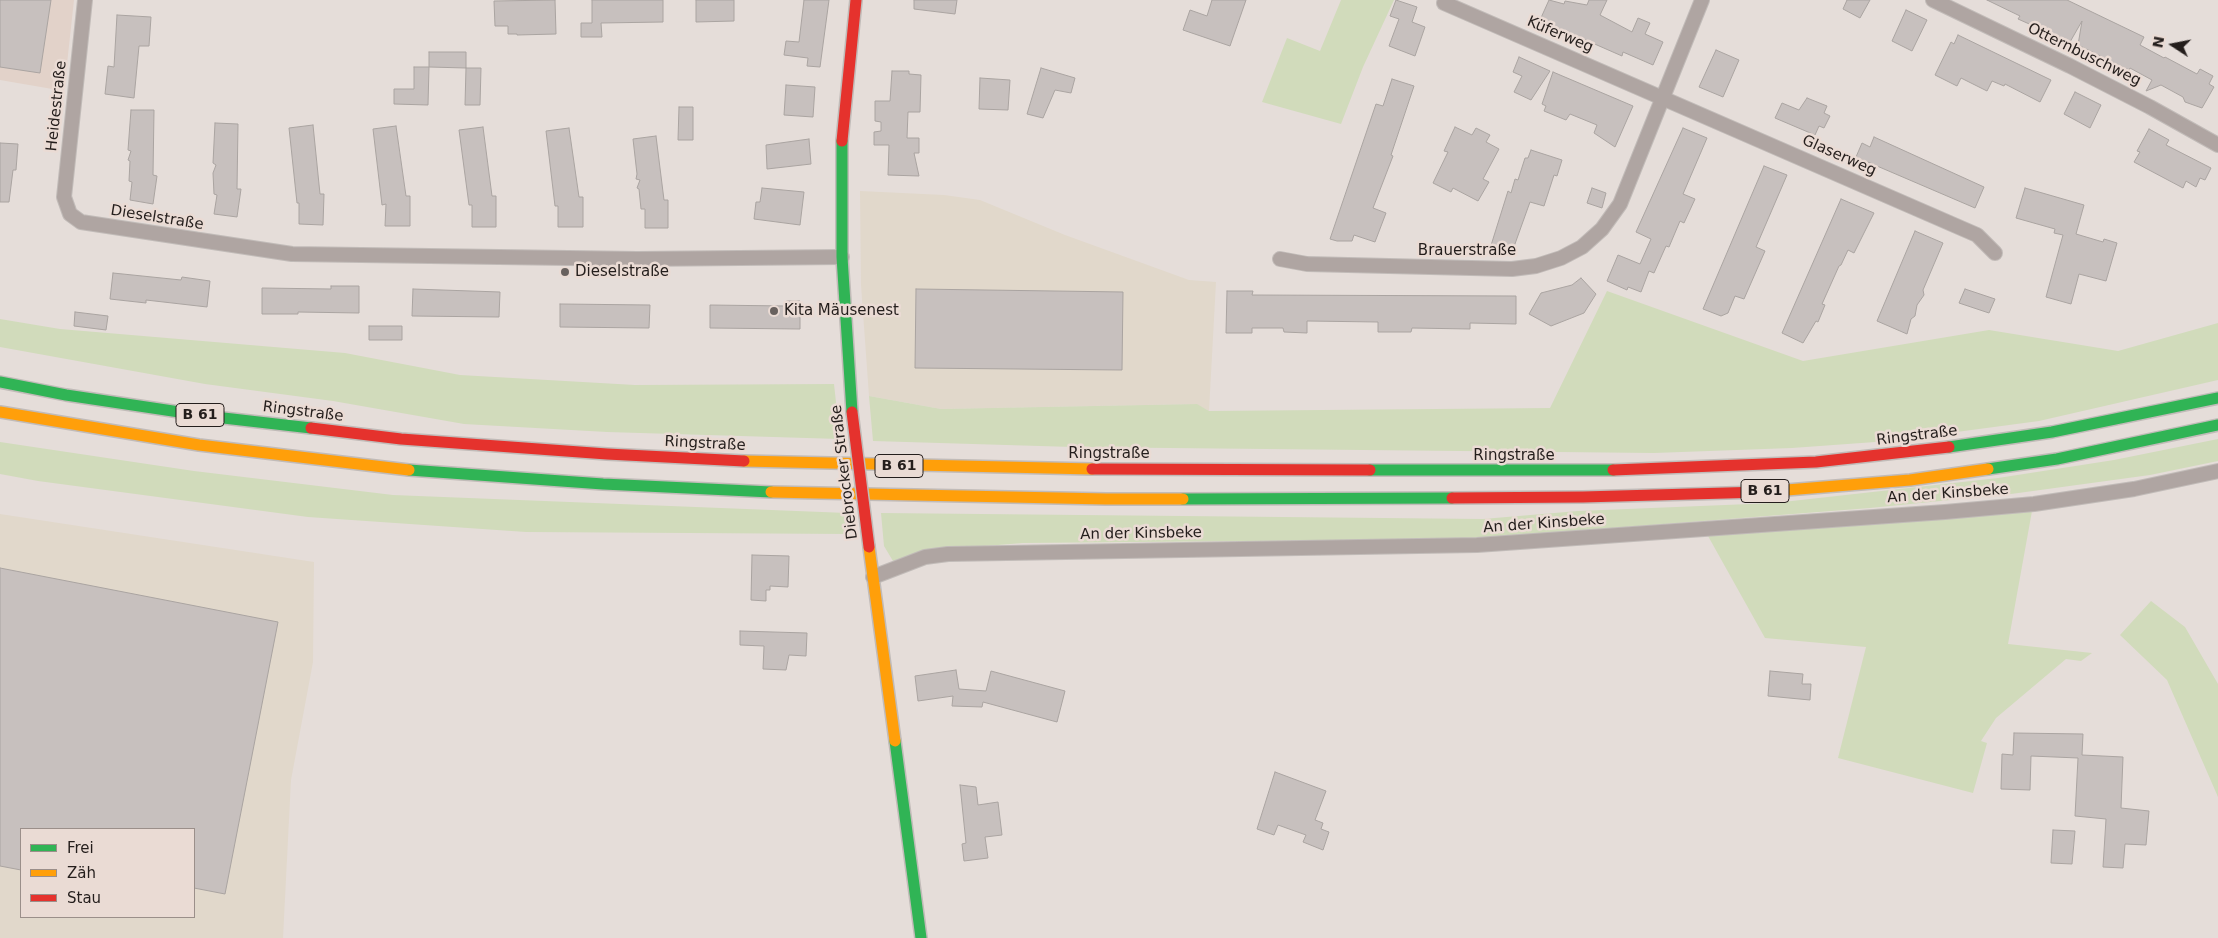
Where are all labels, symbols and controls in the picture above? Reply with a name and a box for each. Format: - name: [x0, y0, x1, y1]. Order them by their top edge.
- street label: Küferweg: [1524, 13, 1596, 57]
- street label: Otternbuschweg: [2024, 20, 2144, 90]
- north arrow: [2148, 20, 2198, 70]
- text: N: [2149, 35, 2167, 49]
- street label: Heidestraße: [43, 60, 71, 152]
- street label: Glaserweg: [1799, 132, 1879, 180]
- street label: Dieselstraße: [109, 202, 205, 234]
- street label: Brauerstraße: [1418, 242, 1516, 260]
- place label: Dieselstraße: [575, 263, 669, 281]
- marker: Dieselstraße: [559, 266, 571, 278]
- place label: Kita Mäusenest: [784, 302, 899, 320]
- marker: Kita Mäusenest: [768, 305, 780, 317]
- street label: Ringstraße: [262, 398, 344, 426]
- road number: B 61: [176, 404, 224, 426]
- street label: Diebrocker Straße: [828, 404, 862, 540]
- street label: Ringstraße: [1876, 422, 1958, 450]
- street label: Ringstraße: [664, 433, 746, 455]
- street label: Ringstraße: [1068, 445, 1150, 463]
- street label: Ringstraße: [1473, 447, 1555, 465]
- road number: B 61: [875, 454, 923, 478]
- road number: B 61: [1741, 480, 1789, 502]
- street label: An der Kinsbeke: [1887, 481, 2009, 507]
- street label: An der Kinsbeke: [1483, 511, 1605, 537]
- street label: An der Kinsbeke: [1080, 524, 1202, 544]
- legend: [20, 828, 195, 918]
- text: Frei: [67, 839, 94, 857]
- text: Zäh: [67, 864, 96, 882]
- text: Stau: [67, 889, 101, 907]

